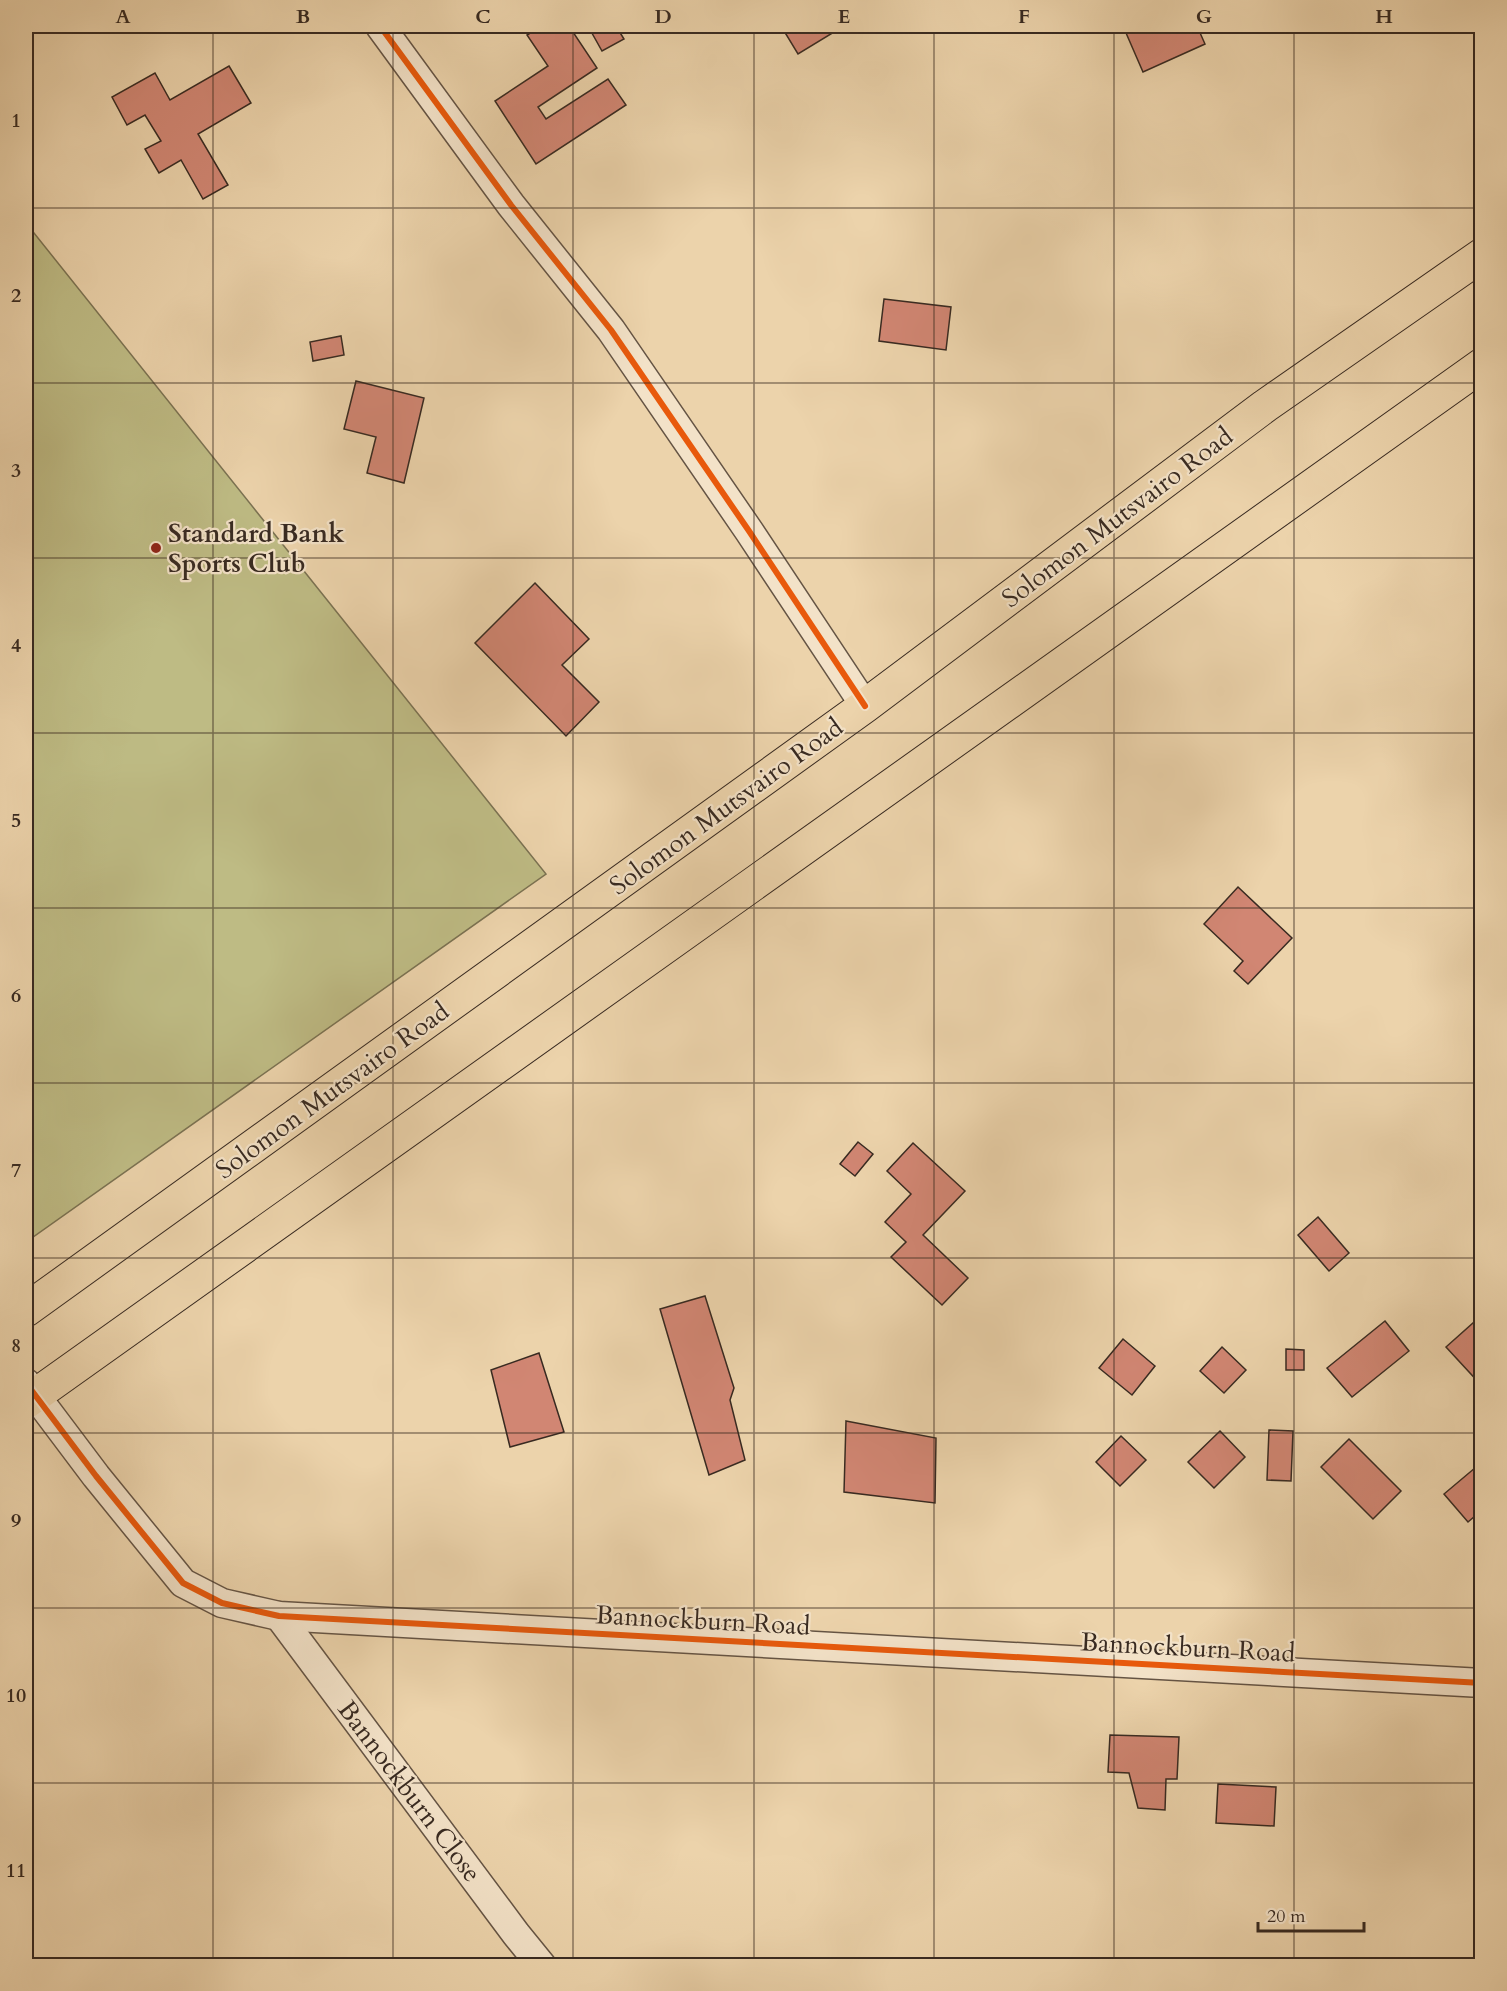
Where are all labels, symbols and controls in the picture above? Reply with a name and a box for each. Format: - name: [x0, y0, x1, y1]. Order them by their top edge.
- text: A: [115, 3, 131, 30]
- text: B: [296, 3, 310, 30]
- text: C: [475, 3, 491, 30]
- text: D: [654, 3, 672, 30]
- text: E: [838, 3, 850, 30]
- text: F: [1018, 3, 1030, 30]
- text: G: [1196, 3, 1212, 30]
- text: H: [1375, 3, 1393, 30]
- text: 1: [11, 107, 21, 134]
- text: 2: [11, 282, 21, 309]
- street label: Solomon Mutsvairo Road: [995, 419, 1240, 616]
- text: 3: [11, 457, 21, 484]
- place label: Standard Bank Sports Club: [168, 516, 345, 581]
- marker: Standard Bank Sports Club: [149, 541, 163, 555]
- text: 4: [11, 632, 21, 659]
- street label: Solomon Mutsvairo Road: [603, 710, 850, 903]
- text: 5: [11, 807, 21, 834]
- text: 6: [11, 982, 21, 1009]
- street label: Solomon Mutsvairo Road: [209, 994, 456, 1187]
- text: 7: [11, 1157, 21, 1184]
- text: 8: [11, 1332, 21, 1359]
- text: 9: [11, 1507, 21, 1534]
- street label: Bannockburn Road: [595, 1597, 811, 1644]
- street label: Bannockburn Road: [1080, 1624, 1296, 1671]
- text: 10: [6, 1682, 26, 1709]
- street label: Bannockburn Close: [330, 1693, 489, 1889]
- text: 11: [6, 1857, 26, 1884]
- scale bar: [1258, 1895, 1364, 1933]
- text: 20 m: [1267, 1904, 1306, 1929]

